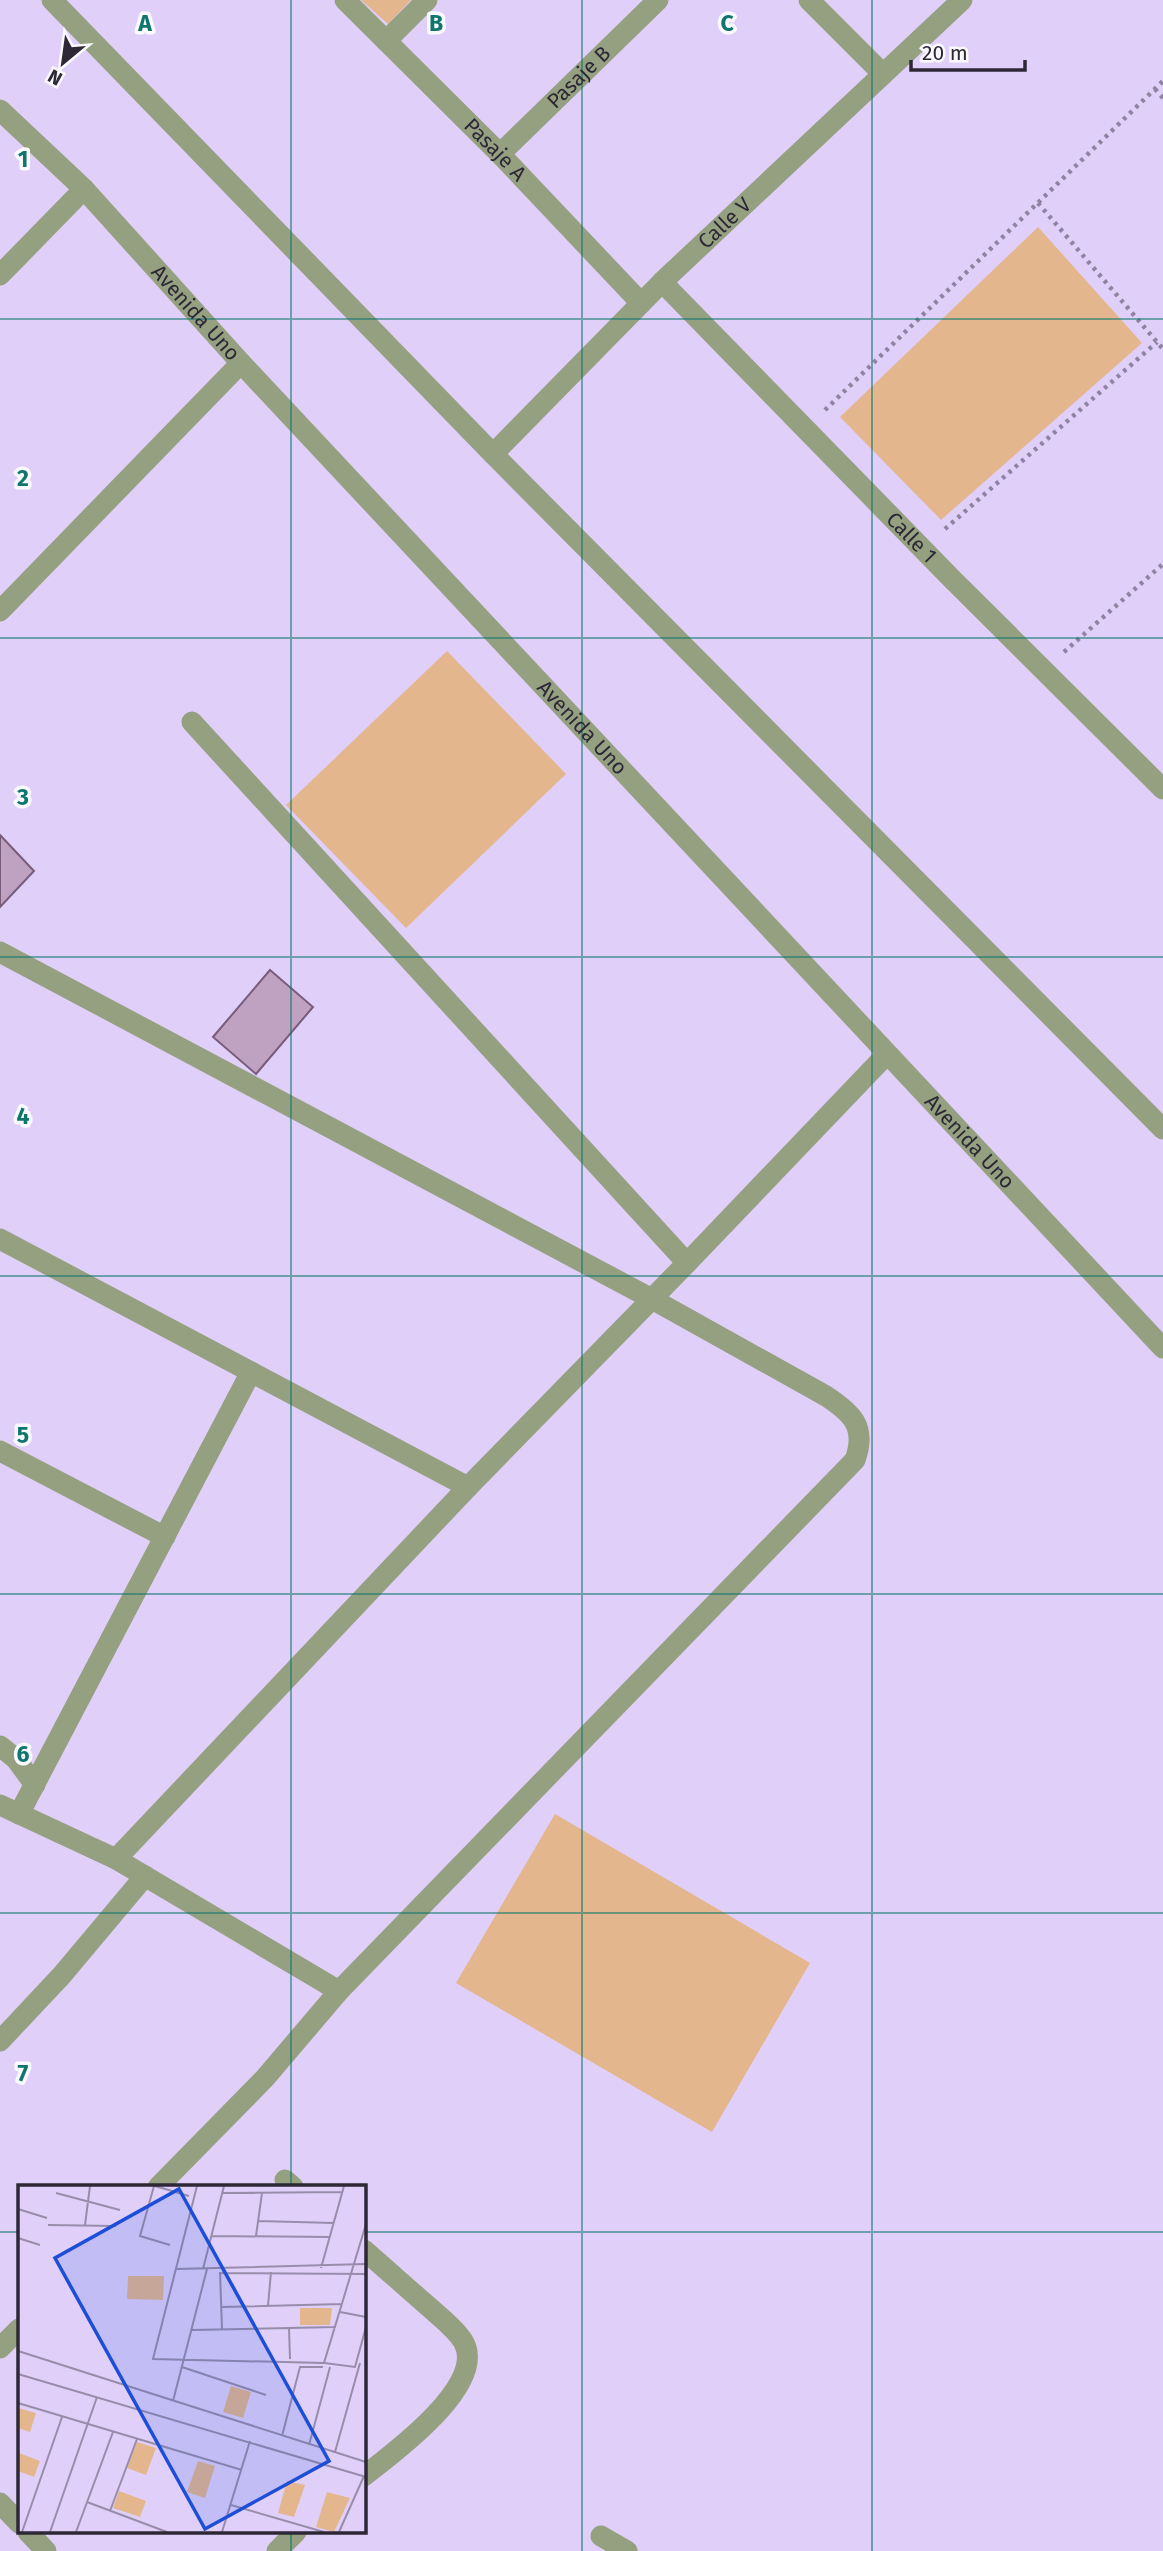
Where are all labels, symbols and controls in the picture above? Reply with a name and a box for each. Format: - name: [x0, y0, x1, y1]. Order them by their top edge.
- text: A: [137, 9, 152, 37]
- text: B: [429, 9, 443, 37]
- text: C: [720, 9, 734, 37]
- north arrow: [28, 28, 98, 98]
- scale bar: [911, 28, 1025, 72]
- street label: Pasaje B: [541, 40, 616, 114]
- text: 20 m: [922, 40, 968, 66]
- text: N: [44, 64, 66, 91]
- street label: Pasaje A: [459, 113, 532, 187]
- text: 1: [18, 145, 28, 173]
- street label: Calle V: [692, 192, 757, 254]
- street label: Avenida Uno: [146, 259, 246, 366]
- text: 2: [17, 464, 29, 492]
- street label: Calle 1: [881, 506, 942, 568]
- street label: Avenida Uno: [532, 675, 633, 780]
- text: 3: [16, 783, 29, 811]
- street label: Avenida Uno: [919, 1089, 1020, 1194]
- text: 4: [17, 1102, 30, 1130]
- text: 5: [17, 1421, 29, 1449]
- text: 6: [17, 1740, 30, 1768]
- text: 7: [18, 2059, 29, 2087]
- inset map: [18, 2185, 366, 2534]

